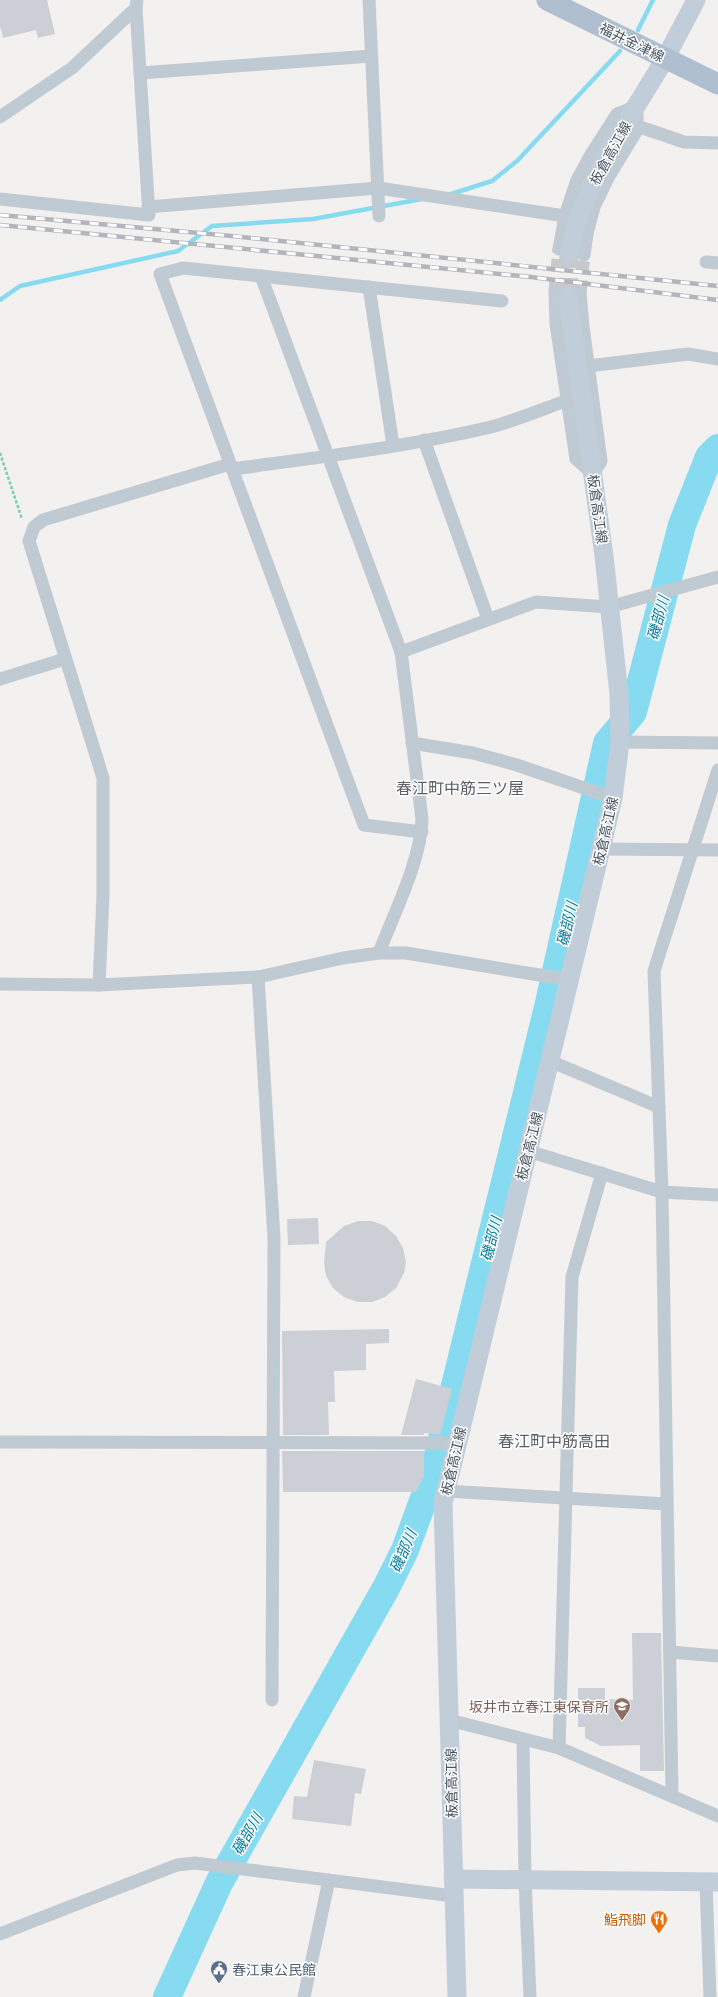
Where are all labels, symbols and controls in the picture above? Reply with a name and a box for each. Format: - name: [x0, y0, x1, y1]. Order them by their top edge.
- street label: 福井金津線: [596, 17, 668, 67]
- street label: 板倉高江線: [584, 117, 636, 189]
- street label: 板倉高江線: [583, 473, 613, 545]
- water label: 磯部川: [641, 591, 675, 643]
- district label: 春江町中筋三ツ屋: [396, 776, 524, 800]
- street label: 板倉高江線: [587, 795, 623, 867]
- water label: 磯部川: [551, 898, 584, 949]
- street label: 板倉高江線: [510, 1109, 548, 1183]
- water label: 磯部川: [474, 1212, 508, 1264]
- street label: 板倉高江線: [435, 1425, 471, 1497]
- district label: 春江町中筋高田: [498, 1429, 610, 1453]
- water label: 磯部川: [384, 1524, 423, 1576]
- place label: 坂井市立春江東保育所: [469, 1696, 609, 1717]
- school or university icon: 坂井市立春江東保育所: [612, 1696, 632, 1721]
- street label: 板倉高江線: [440, 1748, 462, 1818]
- water label: 磯部川: [226, 1807, 269, 1859]
- place label: 鮨飛脚: [604, 1909, 646, 1930]
- restaurant icon: 鮨飛脚: [649, 1909, 669, 1934]
- public building icon: 春江東公民館: [209, 1959, 229, 1984]
- place label: 春江東公民館: [232, 1959, 316, 1980]

